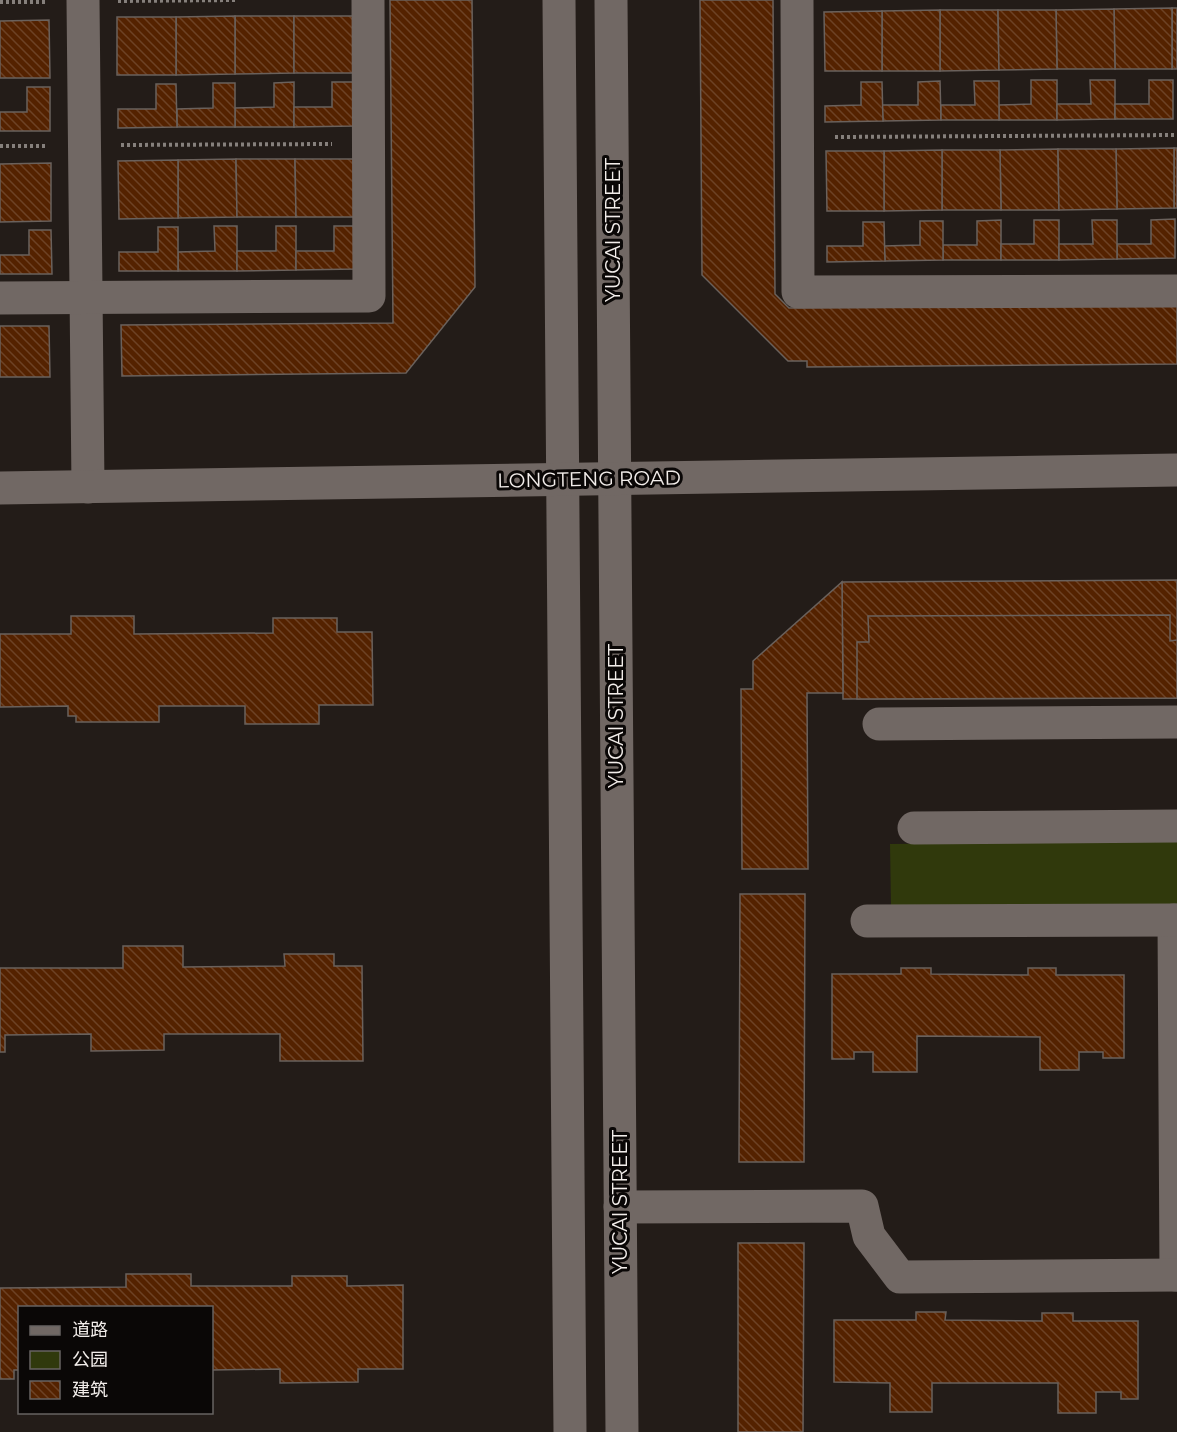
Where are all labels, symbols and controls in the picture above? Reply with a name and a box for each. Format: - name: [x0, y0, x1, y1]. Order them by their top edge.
- street label: YUCAI STREET: [601, 157, 625, 302]
- street label: LONGTENG ROAD: [497, 465, 681, 493]
- street label: YUCAI STREET: [604, 643, 628, 788]
- street label: YUCAI STREET: [608, 1129, 632, 1274]
- legend: [18, 1306, 213, 1414]
- text: 道路: [72, 1319, 108, 1341]
- text: 公园: [72, 1349, 108, 1371]
- text: 建筑: [72, 1379, 108, 1401]

